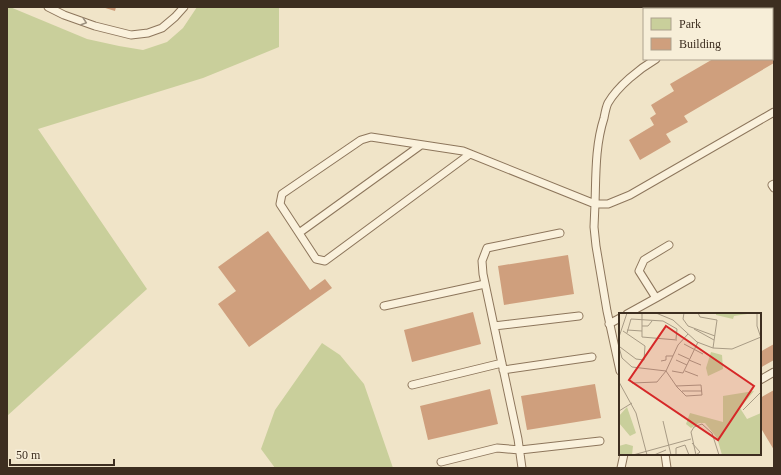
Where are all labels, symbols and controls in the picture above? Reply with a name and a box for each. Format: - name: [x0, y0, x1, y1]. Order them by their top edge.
- legend: [643, 8, 773, 60]
- one-way arrow: [80, 17, 87, 26]
- text: Park: [679, 17, 701, 31]
- text: Building: [679, 37, 721, 51]
- inset map: [619, 313, 761, 455]
- scale bar: [10, 441, 114, 467]
- text: 50 m: [16, 448, 41, 462]

